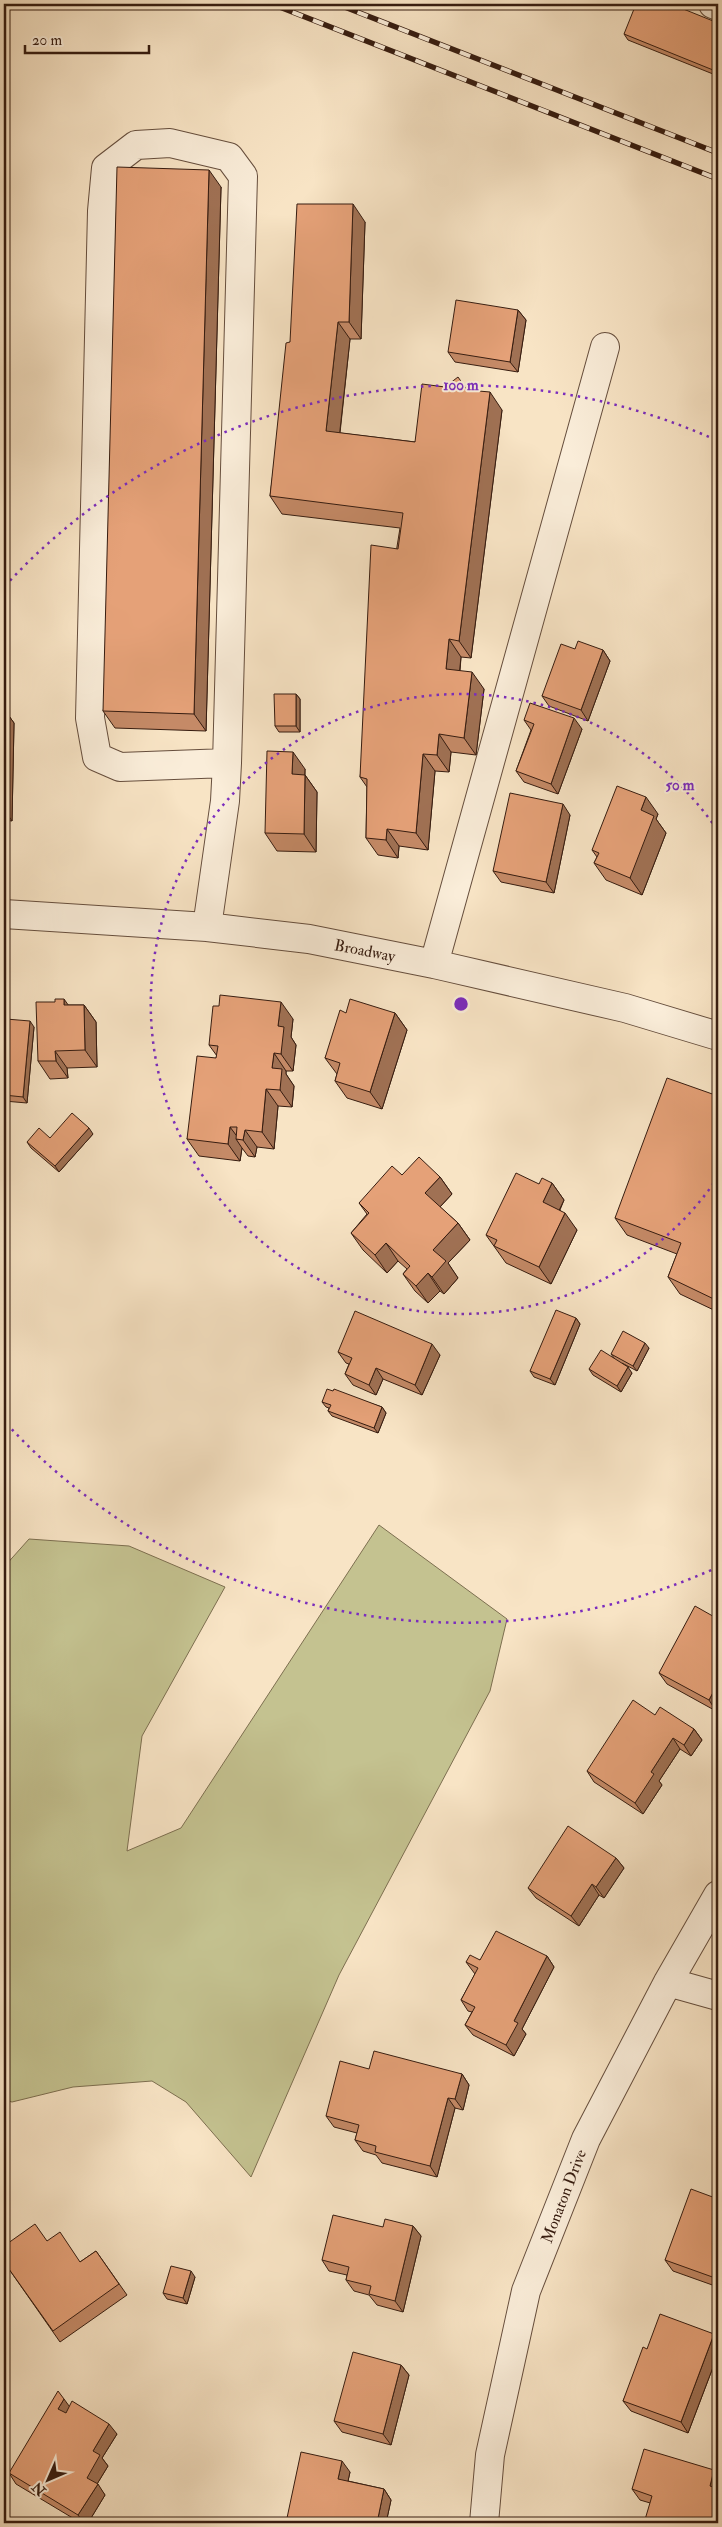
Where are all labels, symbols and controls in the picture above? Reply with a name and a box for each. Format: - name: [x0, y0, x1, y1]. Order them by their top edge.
- scale bar: [25, 22, 149, 54]
- text: 20 m: [32, 31, 62, 50]
- text: 100 m: [443, 376, 479, 395]
- text: 50 m: [666, 776, 695, 795]
- street label: Broadway: [333, 935, 398, 967]
- centre of rings: [452, 995, 470, 1013]
- street label: Monaton Drive: [537, 2146, 591, 2246]
- north arrow: [22, 2454, 72, 2504]
- text: N: [28, 2478, 50, 2500]

